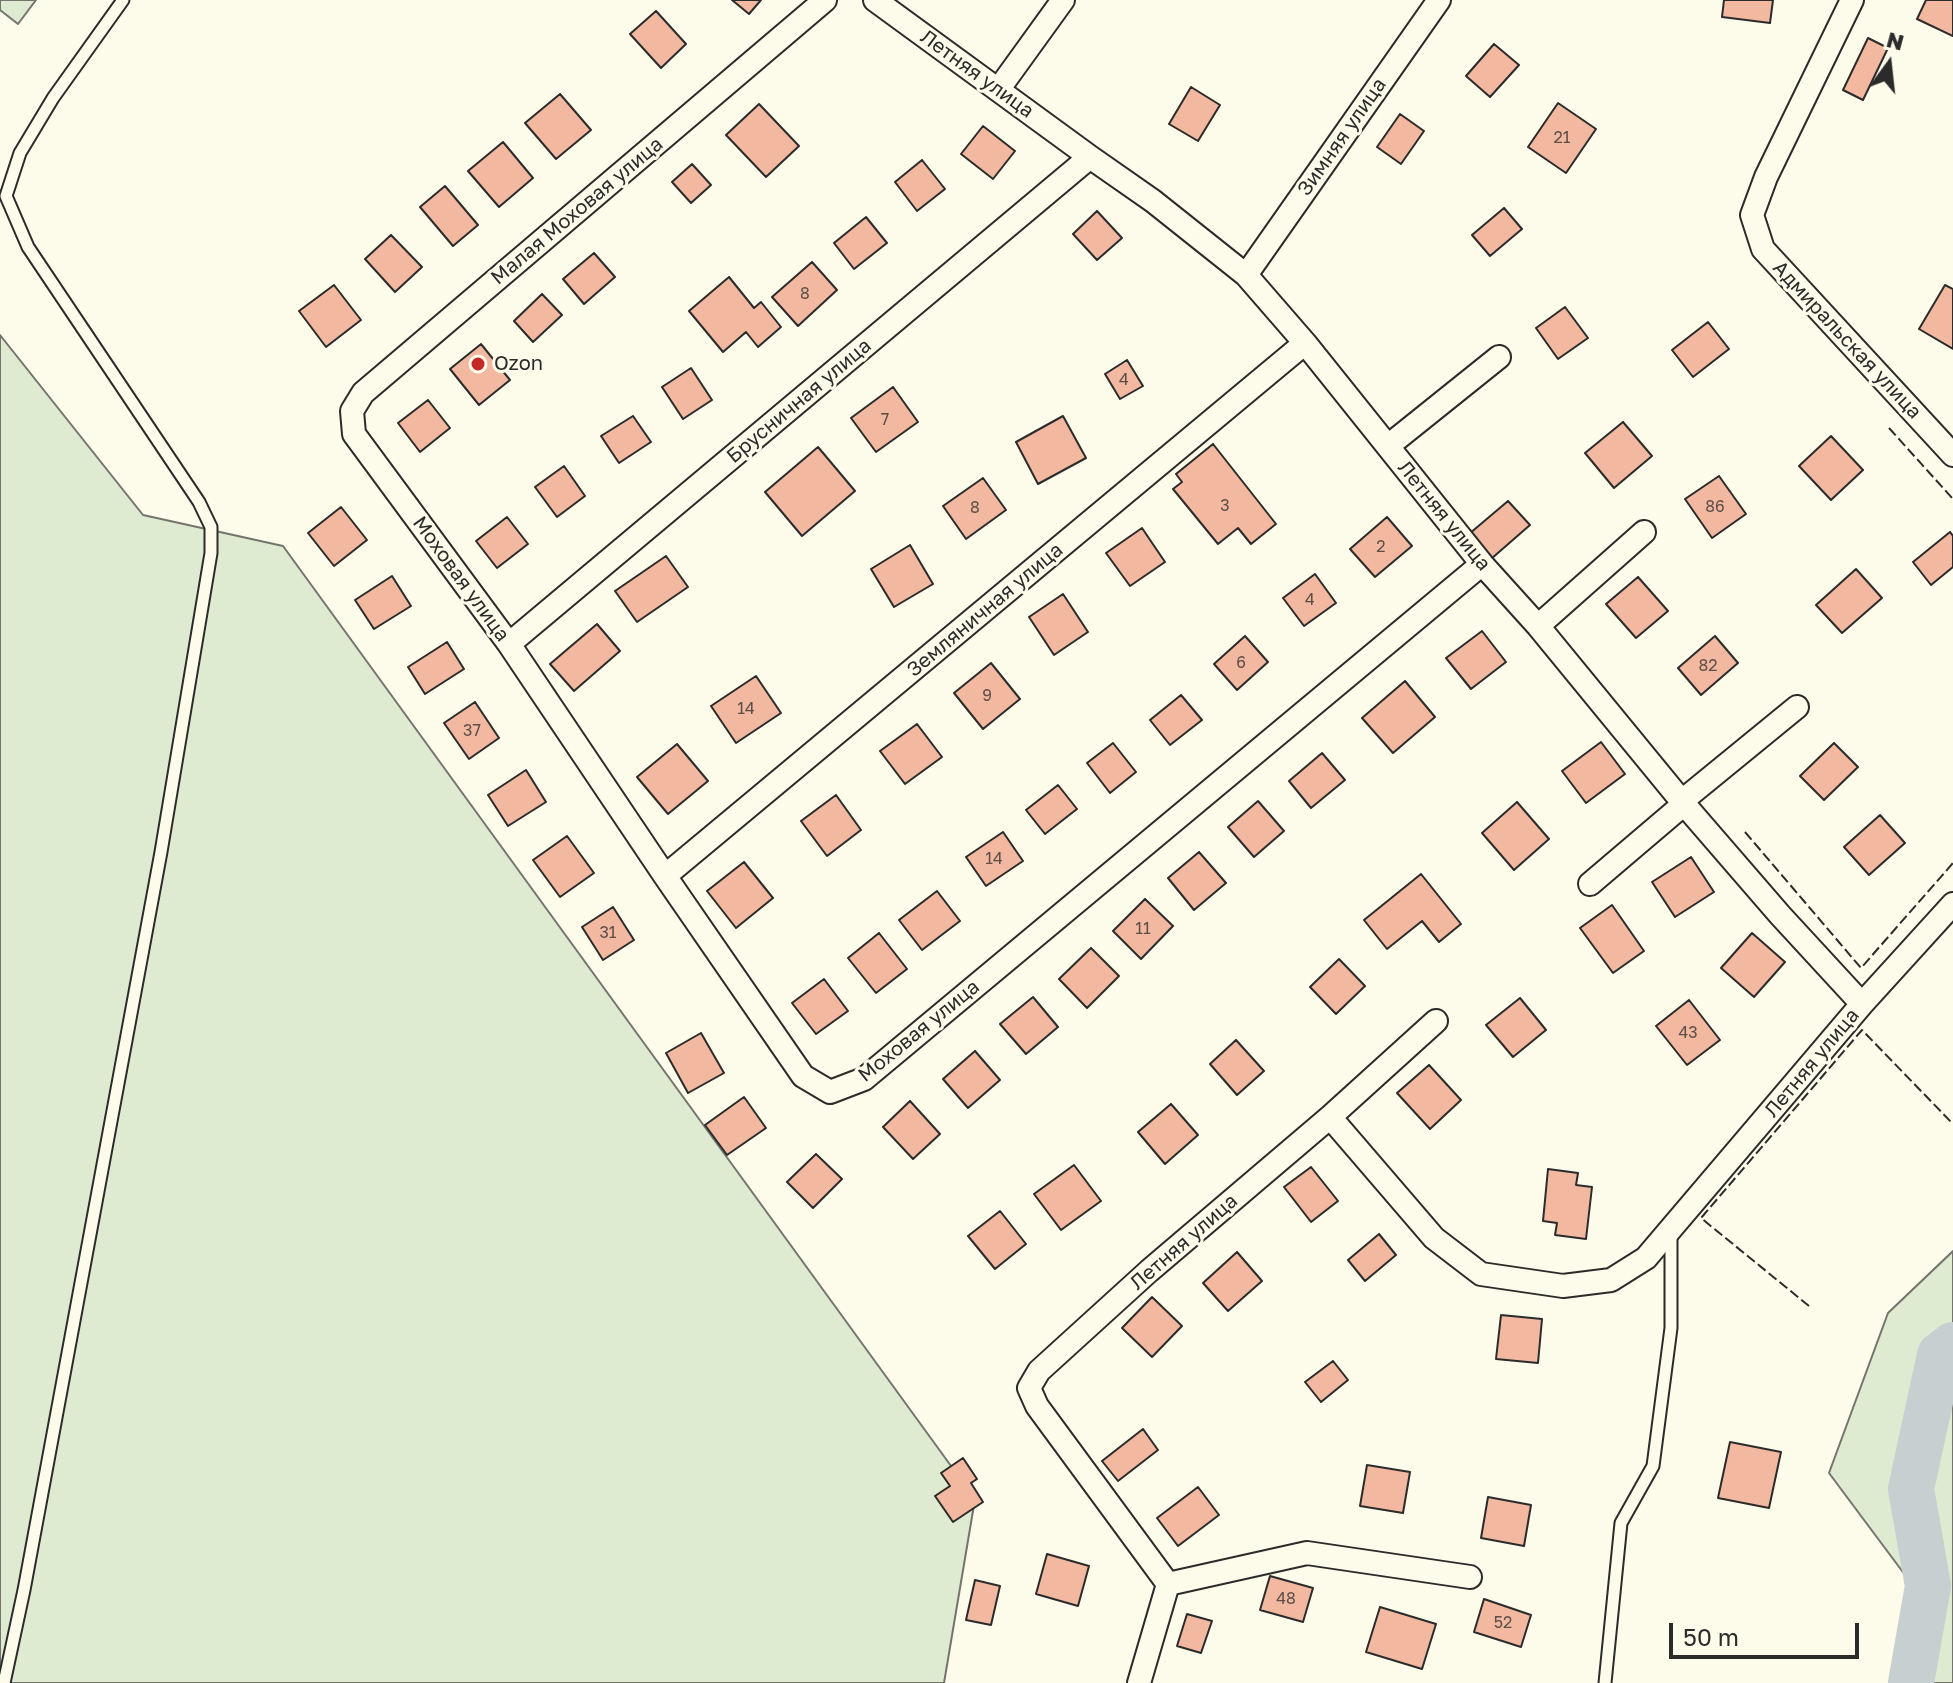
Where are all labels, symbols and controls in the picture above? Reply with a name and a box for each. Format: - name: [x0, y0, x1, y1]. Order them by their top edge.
- north arrow: [1849, 24, 1929, 104]
- street label: Летняя улица: [916, 25, 1038, 123]
- text: N: [1884, 25, 1907, 56]
- street label: Зимняя улица: [1293, 74, 1391, 200]
- house number: 21: [1553, 128, 1571, 148]
- street label: Малая Моховая улица: [486, 132, 668, 290]
- street label: Адмиральская улица: [1768, 256, 1926, 424]
- house number: 8: [800, 284, 810, 304]
- street label: Брусничная улица: [722, 334, 876, 468]
- place label: Ozon: [494, 352, 543, 376]
- marker: Ozon: [469, 355, 487, 373]
- house number: 4: [1119, 370, 1129, 390]
- house number: 7: [881, 410, 889, 430]
- street label: Летняя улица: [1392, 456, 1496, 576]
- house number: 3: [1220, 496, 1230, 516]
- house number: 86: [1705, 497, 1725, 517]
- house number: 8: [970, 498, 980, 518]
- street label: Моховая улица: [408, 512, 514, 646]
- house number: 2: [1376, 537, 1386, 557]
- street label: Земляничная улица: [902, 538, 1068, 682]
- house number: 4: [1305, 590, 1315, 610]
- house number: 6: [1236, 653, 1246, 673]
- house number: 82: [1698, 656, 1718, 676]
- house number: 9: [982, 686, 992, 706]
- house number: 14: [737, 699, 755, 719]
- house number: 37: [463, 721, 481, 741]
- house number: 14: [985, 849, 1003, 869]
- house number: 11: [1135, 919, 1151, 939]
- house number: 31: [599, 923, 617, 943]
- street label: Моховая улица: [854, 975, 984, 1087]
- street label: Летняя улица: [1760, 1004, 1864, 1122]
- house number: 43: [1678, 1023, 1698, 1043]
- street label: Летняя улица: [1126, 1189, 1242, 1295]
- house number: 48: [1276, 1589, 1296, 1609]
- scale bar: [1673, 1607, 1863, 1657]
- house number: 52: [1494, 1613, 1512, 1633]
- text: 50 m: [1683, 1622, 1739, 1651]

